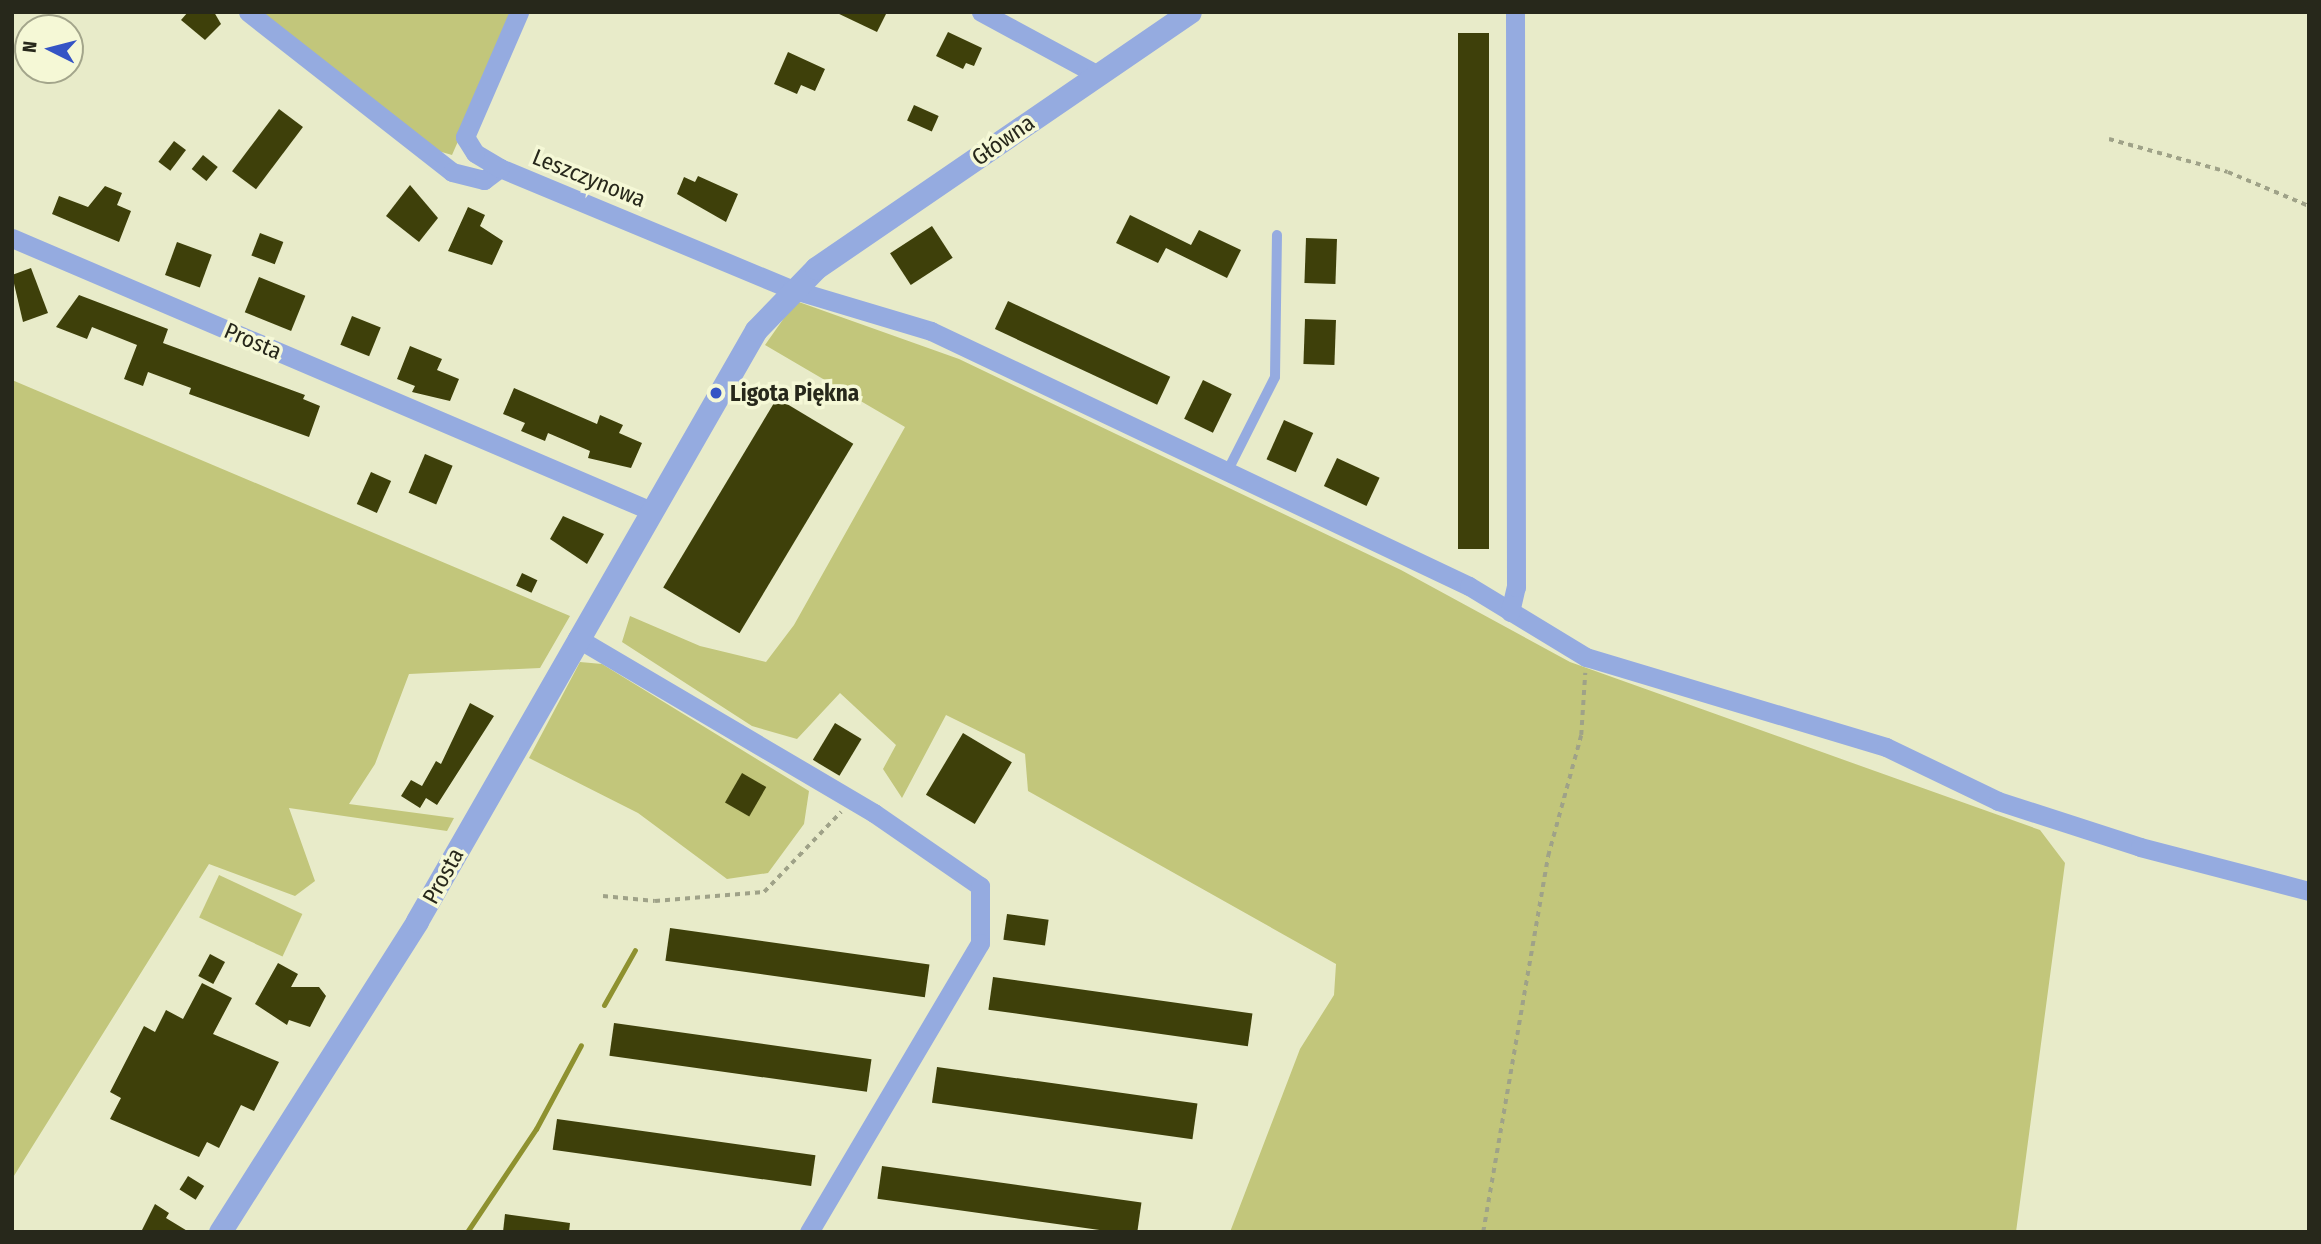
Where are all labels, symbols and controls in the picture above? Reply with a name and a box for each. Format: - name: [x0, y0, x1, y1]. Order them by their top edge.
- north arrow: [14, 14, 84, 84]
- text: N: [18, 40, 42, 54]
- street label: Główna: [966, 109, 1040, 171]
- street label: Leszczynowa: [529, 143, 649, 213]
- street label: Prosta: [220, 317, 286, 365]
- place label: Ligota Piękna: [730, 379, 859, 407]
- marker: Ligota Piękna: [708, 385, 724, 401]
- street label: Prosta: [417, 843, 469, 909]

